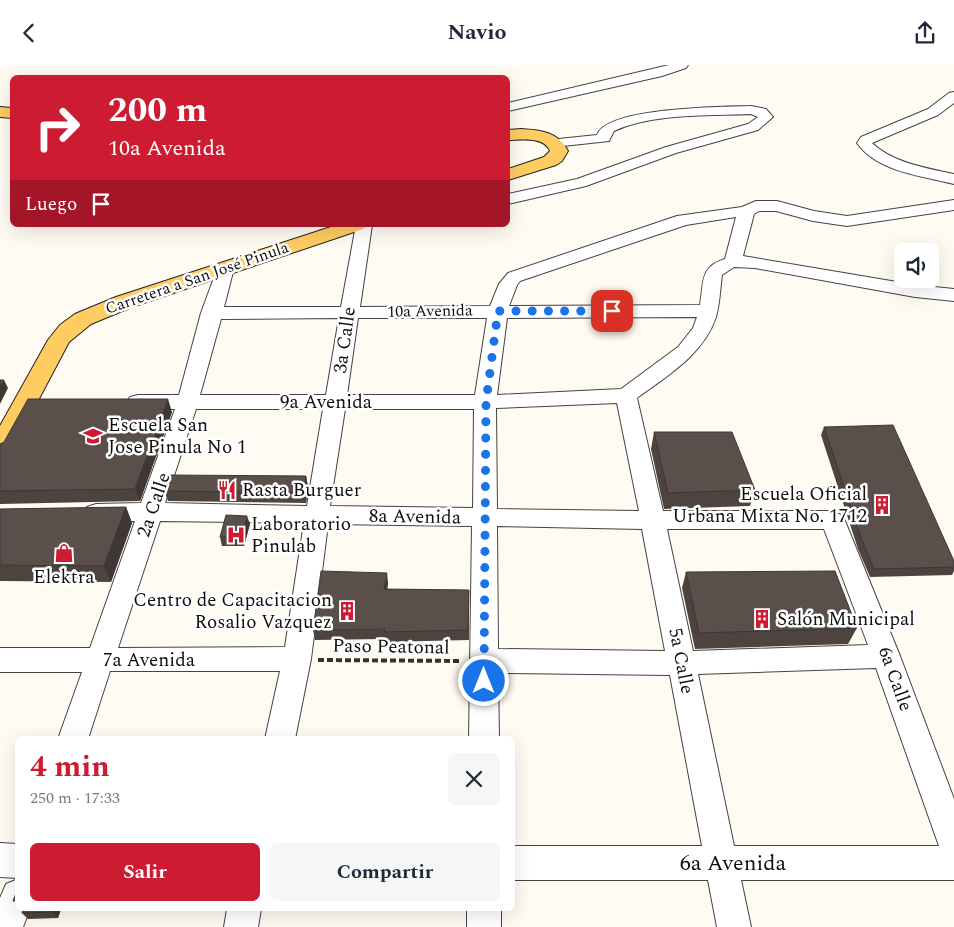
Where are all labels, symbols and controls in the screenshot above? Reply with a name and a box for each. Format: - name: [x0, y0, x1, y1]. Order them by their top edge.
- text: Navio: [447, 16, 507, 49]
- icon: back: [15, 19, 43, 47]
- icon: share: [911, 19, 939, 47]
- text: 200 m: [108, 84, 207, 137]
- icon: right: [25, 95, 90, 160]
- text: 10a Avenida: [108, 132, 226, 165]
- text: Luego: [25, 190, 77, 219]
- icon: arrive: [87, 190, 115, 218]
- street label: Carretera a San José Pinula: [102, 235, 292, 321]
- map controls: [894, 243, 939, 288]
- button: sound: [894, 243, 939, 288]
- pin: [591, 290, 633, 332]
- icon: arrive: [598, 297, 626, 325]
- street label: 10a Avenida: [387, 298, 473, 324]
- street label: 3a Calle: [326, 305, 364, 375]
- street label: 9a Avenida: [280, 388, 373, 417]
- place label: Escuela San Jose Pinula No 1: [108, 411, 247, 462]
- school or university icon: Escuela San Jose Pinula No 1: [82, 425, 104, 447]
- street label: 2a Calle: [129, 469, 179, 541]
- place label: Rasta Burguer: [242, 476, 362, 505]
- restaurant icon: Rasta Burguer: [216, 479, 238, 501]
- place label: Escuela Oficial Urbana Mixta No. 1712: [672, 480, 867, 531]
- building icon: Escuela Oficial Urbana Mixta No. 1712: [871, 494, 893, 516]
- street label: 8a Avenida: [369, 502, 462, 532]
- place label: Laboratorio Pinulab: [251, 510, 351, 561]
- hospital icon: Laboratorio Pinulab: [225, 524, 247, 546]
- shop icon: Elektra: [53, 542, 75, 564]
- place label: Elektra: [33, 563, 95, 592]
- place label: Centro de Capacitacion Rosalio Vazquez: [133, 586, 332, 637]
- building icon: Centro de Capacitacion Rosalio Vazquez: [336, 600, 358, 622]
- place label: Salón Municipal: [777, 605, 915, 634]
- building icon: Salón Municipal: [751, 608, 773, 630]
- street label: 5a Calle: [660, 625, 702, 697]
- street label: Paso Peatonal: [332, 631, 450, 663]
- street label: 6a Calle: [870, 643, 920, 715]
- street label: 7a Avenida: [103, 646, 196, 675]
- position arrow: [457, 654, 509, 706]
- text: 4 min: [30, 744, 110, 790]
- button: close: [448, 753, 500, 805]
- text: 250 m · 17:33: [30, 786, 120, 810]
- button: Salir: [30, 843, 260, 901]
- button: Compartir: [270, 843, 500, 901]
- street label: 6a Avenida: [680, 847, 787, 880]

